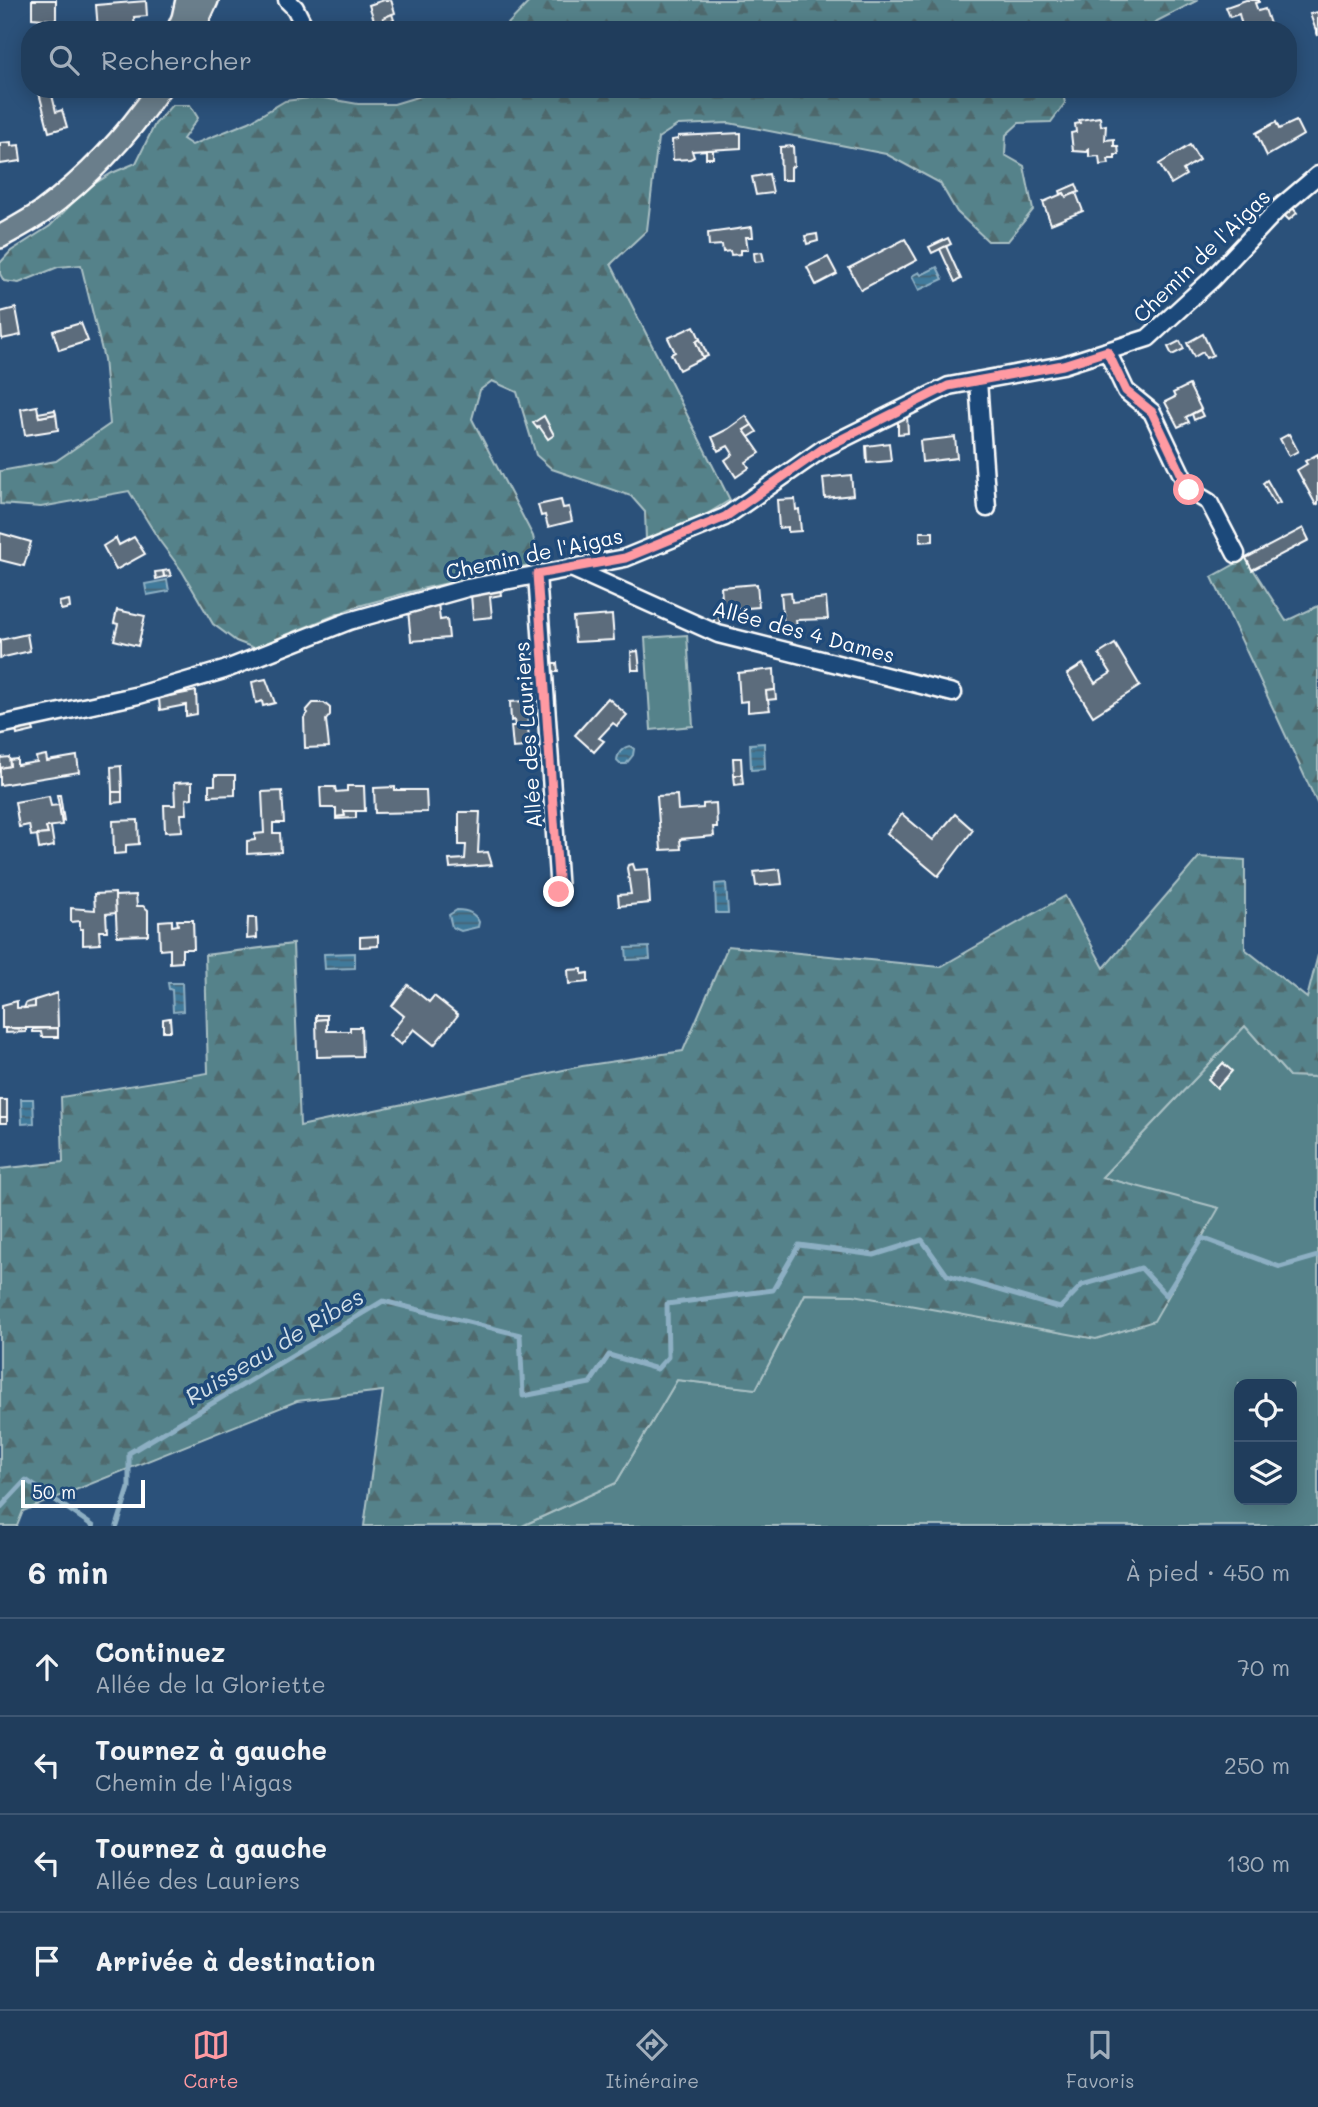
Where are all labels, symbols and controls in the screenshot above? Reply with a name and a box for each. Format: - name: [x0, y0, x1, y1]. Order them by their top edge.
- search box: [21, 21, 1297, 98]
- icon: search: [45, 41, 83, 79]
- text: Rechercher: [101, 43, 252, 77]
- street label: Chemin de l'Aigas: [1127, 183, 1275, 327]
- route start: [1173, 474, 1204, 505]
- street label: Chemin de l'Aigas: [443, 521, 625, 585]
- street label: Allée des 4 Dames: [710, 594, 898, 668]
- street label: Allée des Lauriers: [507, 641, 547, 829]
- route end: [543, 876, 574, 907]
- water label: Ruisseau de Ribes: [179, 1281, 369, 1411]
- map controls: [1234, 1379, 1297, 1505]
- button: locate: [1234, 1379, 1297, 1442]
- button: layers: [1234, 1442, 1297, 1505]
- scale bar: [21, 1477, 145, 1509]
- text: 50 m: [32, 1479, 76, 1504]
- text: 6 min: [28, 1552, 108, 1592]
- text: À pied · 450 m: [1125, 1557, 1290, 1587]
- text: Continuez: [95, 1635, 225, 1669]
- icon: ahead: [28, 1648, 66, 1686]
- text: 70 m: [1237, 1652, 1290, 1682]
- text: Allée de la Gloriette: [95, 1669, 326, 1699]
- text: Tournez à gauche: [95, 1733, 327, 1767]
- icon: left: [28, 1746, 66, 1784]
- text: 250 m: [1224, 1750, 1290, 1780]
- text: Chemin de l'Aigas: [95, 1767, 293, 1797]
- text: Tournez à gauche: [95, 1831, 327, 1865]
- icon: left: [28, 1844, 66, 1882]
- text: 130 m: [1226, 1848, 1290, 1878]
- text: Allée des Lauriers: [95, 1865, 300, 1895]
- icon: arrive: [28, 1942, 66, 1980]
- text: Arrivée à destination: [95, 1944, 375, 1978]
- tab: Carte: [184, 2026, 239, 2093]
- tab: Itinéraire: [606, 2026, 699, 2093]
- tab: Favoris: [1066, 2026, 1134, 2093]

